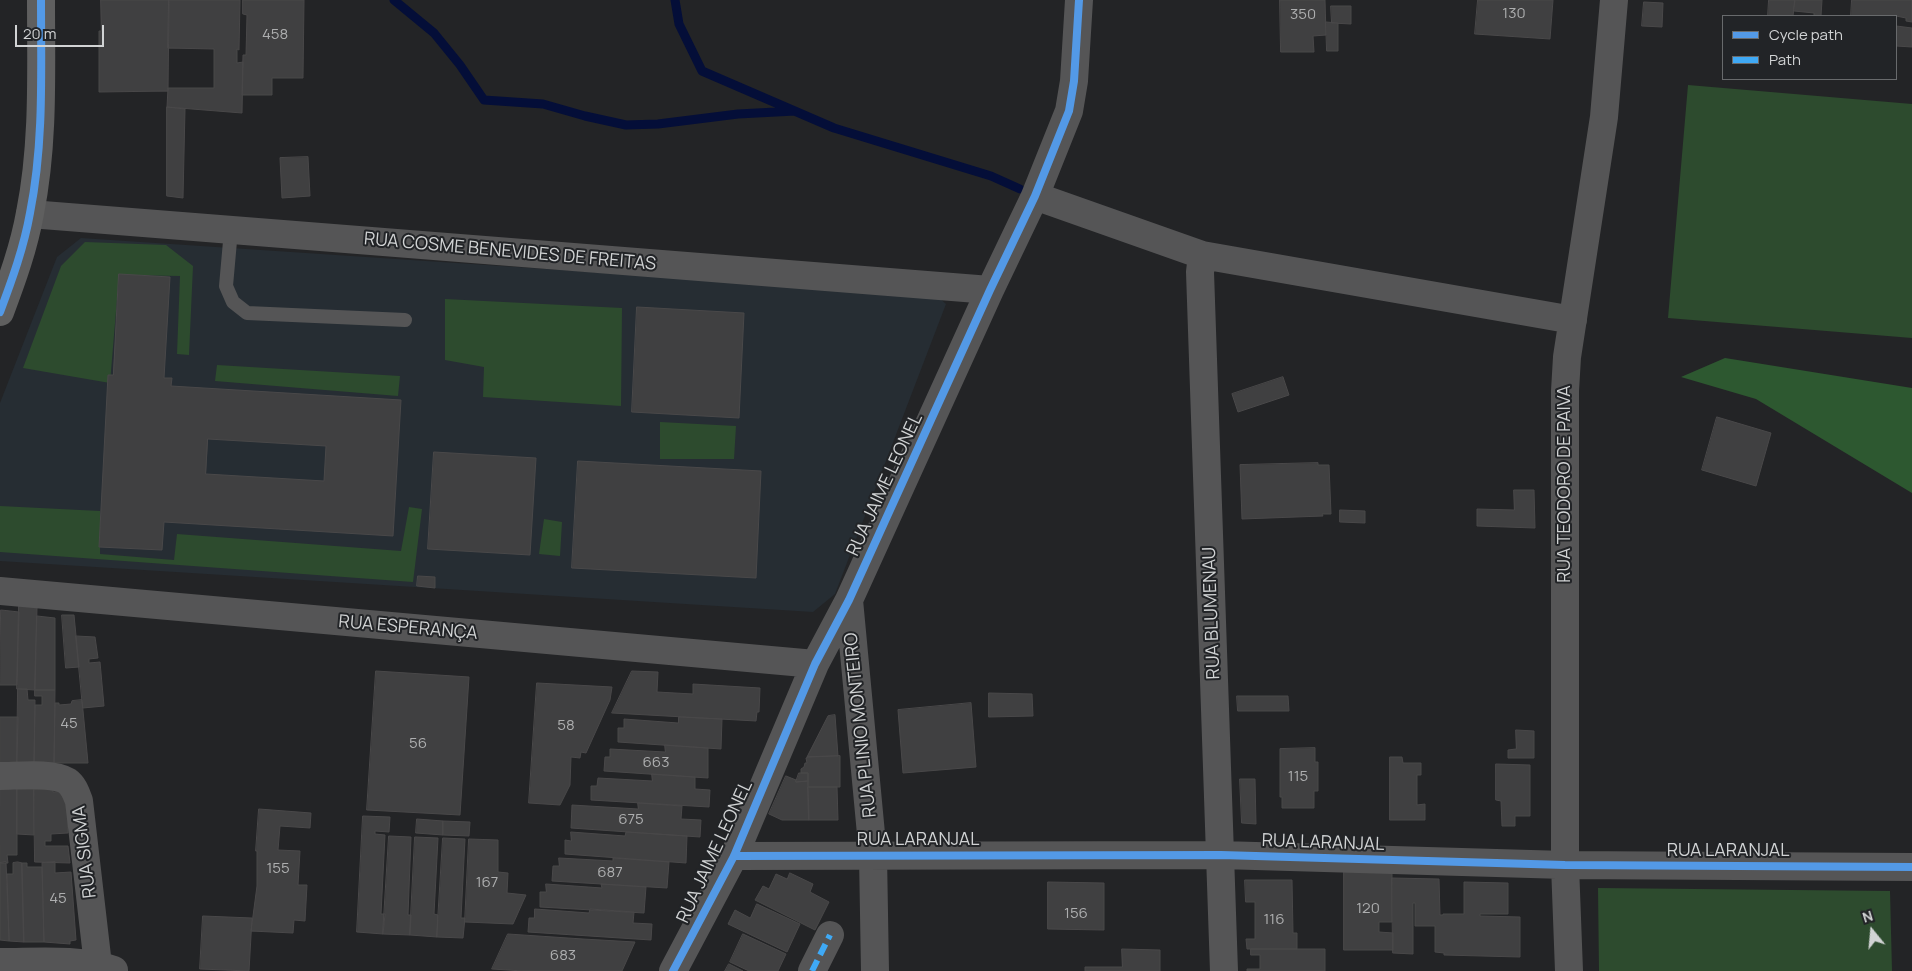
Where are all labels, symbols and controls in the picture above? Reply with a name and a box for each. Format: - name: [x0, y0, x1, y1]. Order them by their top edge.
- house number: 130: [1502, 5, 1526, 23]
- house number: 350: [1290, 6, 1316, 24]
- scale bar: [18, 15, 106, 47]
- legend: [1722, 15, 1897, 80]
- text: 20 m: [23, 23, 56, 44]
- text: Cycle path: [1769, 24, 1843, 45]
- house number: 458: [262, 26, 288, 44]
- text: Path: [1769, 49, 1801, 70]
- street label: RUA COSME BENEVIDES DE FREITAS: [363, 228, 657, 276]
- street label: RUA TEODORO DE PAIVA: [1554, 385, 1576, 583]
- street label: RUA JAIME LEONEL: [843, 410, 927, 560]
- street label: RUA BLUMENAU: [1199, 546, 1225, 680]
- street label: RUA ESPERANÇA: [338, 611, 478, 645]
- street label: RUA PLINIO MONTEIRO: [841, 631, 881, 819]
- house number: 45: [60, 715, 78, 733]
- house number: 58: [557, 717, 575, 735]
- house number: 56: [409, 735, 427, 753]
- house number: 663: [643, 754, 669, 772]
- house number: 115: [1288, 768, 1308, 786]
- street label: RUA JAIME LEONEL: [673, 777, 757, 927]
- street label: RUA SIGMA: [69, 805, 101, 899]
- house number: 675: [618, 811, 644, 829]
- street label: RUA LARANJAL: [857, 829, 979, 851]
- street label: RUA LARANJAL: [1261, 830, 1385, 856]
- street label: RUA LARANJAL: [1667, 840, 1789, 862]
- house number: 155: [266, 860, 290, 878]
- house number: 687: [597, 864, 623, 882]
- house number: 167: [476, 874, 498, 892]
- house number: 45: [49, 890, 67, 908]
- house number: 120: [1356, 900, 1380, 918]
- house number: 156: [1064, 905, 1088, 923]
- north arrow: [1847, 906, 1897, 956]
- text: N: [1860, 906, 1875, 927]
- house number: 116: [1263, 911, 1285, 929]
- house number: 683: [550, 947, 576, 965]

